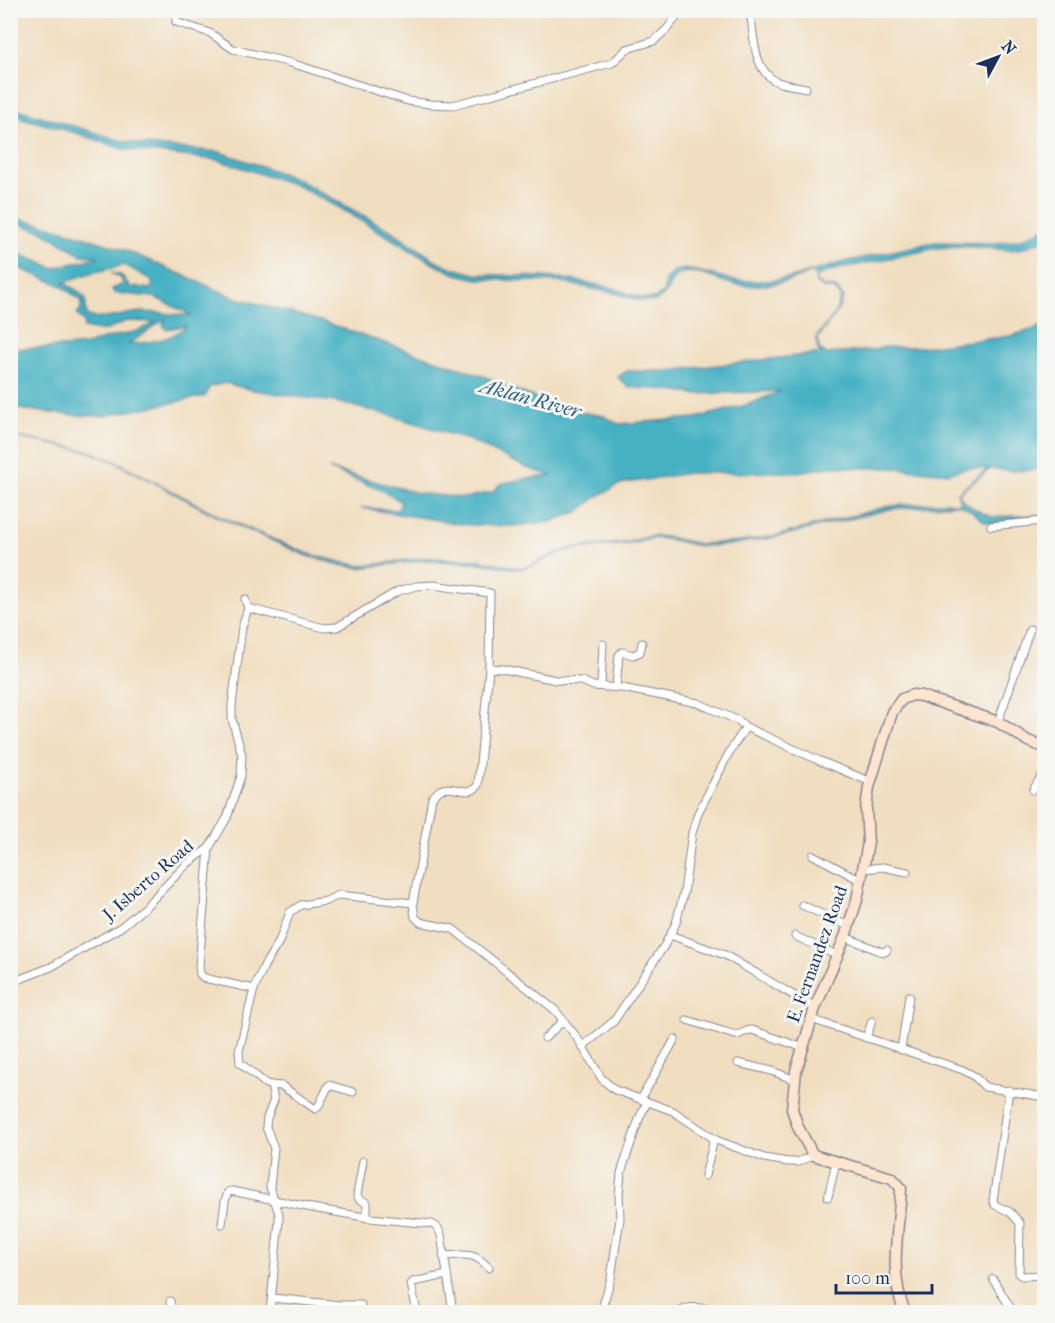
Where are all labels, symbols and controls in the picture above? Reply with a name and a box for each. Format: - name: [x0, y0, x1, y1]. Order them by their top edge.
- north arrow: [968, 27, 1028, 87]
- text: N: [998, 37, 1021, 59]
- water label: Aklan River: [475, 373, 586, 423]
- street label: J. Isberto Road: [97, 835, 198, 927]
- street label: E. Fernandez Road: [783, 883, 852, 1026]
- scale bar: [836, 1257, 932, 1295]
- text: 100 m: [845, 1268, 890, 1289]

